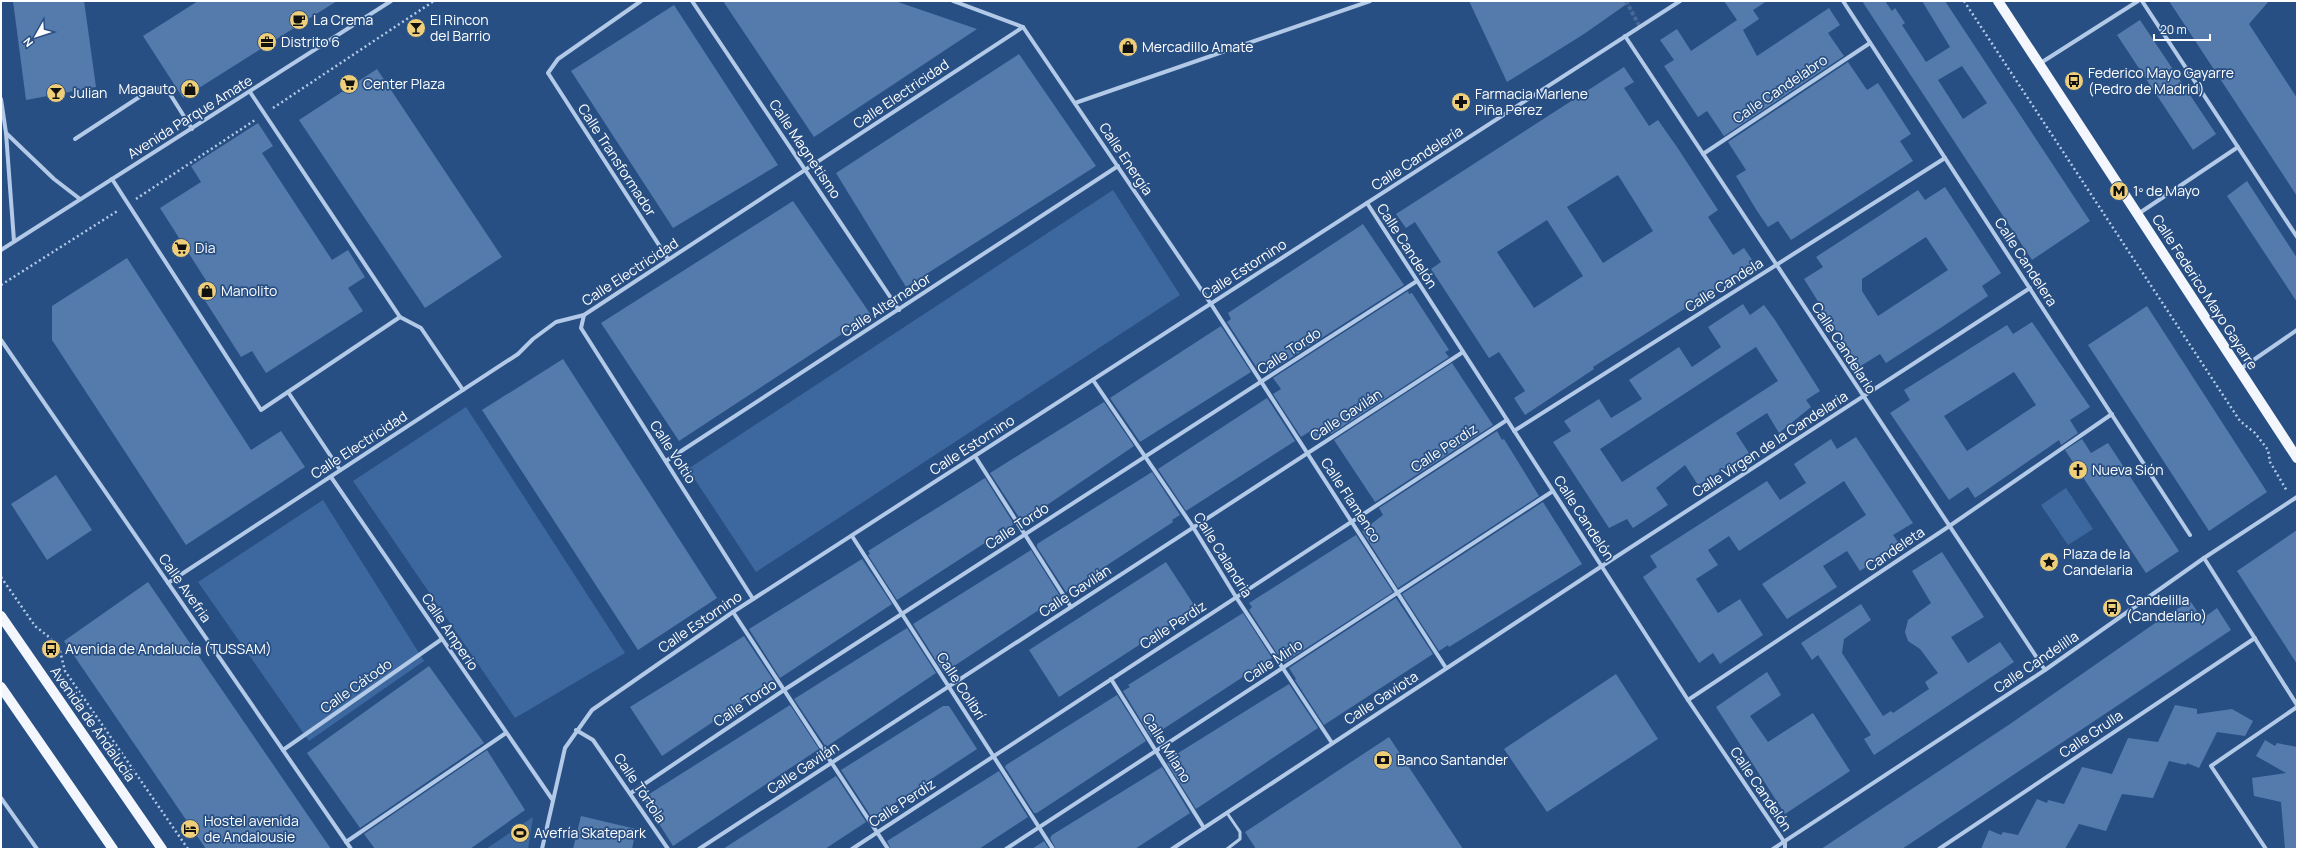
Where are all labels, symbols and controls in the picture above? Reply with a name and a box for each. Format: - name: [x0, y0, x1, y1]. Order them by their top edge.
- cafe icon: La Crema: [288, 9, 310, 31]
- place label: La Crema: [313, 10, 373, 29]
- place label: El Rincon del Barrio: [430, 10, 491, 45]
- north arrow: [16, 16, 56, 56]
- scale bar: [2154, 16, 2210, 42]
- bar icon: El Rincon del Barrio: [405, 17, 427, 39]
- text: 20 m: [2160, 21, 2187, 38]
- office icon: Distrito 6: [256, 31, 278, 53]
- place label: Distrito 6: [281, 32, 340, 51]
- text: N: [19, 35, 36, 50]
- shop icon: Mercadillo Amate: [1117, 36, 1139, 58]
- place label: Mercadillo Amate: [1142, 37, 1254, 56]
- street label: Calle Candelabro: [1729, 50, 1831, 127]
- street label: Calle Electricidad: [849, 55, 952, 133]
- place label: Federico Mayo Gayarre (Pedro de Madrid): [2088, 63, 2234, 98]
- street label: Avenida Parque Amate: [124, 70, 256, 163]
- bus stop icon: Federico Mayo Gayarre (Pedro de Madrid): [2063, 70, 2085, 92]
- supermarket icon: Center Plaza: [338, 73, 360, 95]
- place label: Center Plaza: [363, 74, 445, 93]
- shop icon: Magauto: [179, 78, 201, 100]
- place label: Magauto: [118, 79, 176, 98]
- bar icon: Julian: [45, 82, 67, 104]
- place label: Julian: [70, 83, 107, 102]
- place label: Farmacia Marlene Piña Perez: [1475, 84, 1588, 119]
- pharmacy icon: Farmacia Marlene Piña Perez: [1450, 91, 1472, 113]
- street label: Calle Magnetismo: [765, 95, 846, 202]
- street label: Calle Transformador: [574, 100, 661, 220]
- street label: Calle Energía: [1095, 119, 1158, 199]
- street label: Calle Candelería: [1367, 121, 1466, 194]
- metro station icon: 1º de Mayo: [2108, 180, 2130, 202]
- place label: 1º de Mayo: [2133, 181, 2200, 200]
- street label: Calle Candelón: [1373, 200, 1442, 292]
- street label: Calle Federico Mayo Gayarre: [2148, 211, 2263, 373]
- street label: Calle Candelera: [1991, 214, 2062, 310]
- street label: Calle Electricidad: [578, 233, 682, 310]
- street label: Calle Estornino: [1198, 234, 1290, 303]
- supermarket icon: Dia: [170, 237, 192, 259]
- place label: Dia: [195, 238, 215, 257]
- street label: Calle Candela: [1681, 253, 1766, 316]
- street label: Calle Alternador: [837, 268, 934, 341]
- shop icon: Manolito: [196, 280, 218, 302]
- place label: Manolito: [221, 281, 277, 300]
- street label: Calle Candelario: [1808, 298, 1881, 397]
- street label: Calle Tordo: [1253, 323, 1324, 378]
- street label: Calle Gavilán: [1306, 384, 1385, 445]
- street label: Calle Virgen de la Candelaria: [1688, 386, 1851, 501]
- street label: Calle Electricidad: [307, 406, 411, 483]
- street label: Calle Estornino: [926, 410, 1018, 479]
- street label: Calle Voltio: [646, 417, 701, 487]
- street label: Calle Perdíz: [1407, 419, 1481, 476]
- street label: Calle Flamenco: [1317, 454, 1386, 546]
- church icon: Nueva Sión: [2067, 459, 2089, 481]
- place label: Nueva Sión: [2092, 460, 2164, 479]
- street label: Calle Candelón: [1550, 472, 1619, 564]
- street label: Calle Tordo: [981, 498, 1052, 553]
- street label: Calle Calandria: [1190, 509, 1257, 601]
- street label: Candeleta: [1861, 522, 1928, 575]
- place label: Plaza de la Candelaria: [2063, 544, 2133, 579]
- street label: Calle Avefria: [155, 550, 216, 626]
- place icon: Plaza de la Candelaria: [2038, 551, 2060, 573]
- street label: Calle Gavilán: [1035, 560, 1114, 621]
- street label: Calle Estornino: [654, 586, 745, 657]
- street label: Calle Amperio: [418, 589, 483, 674]
- place label: Candelilla (Candelario): [2126, 590, 2207, 625]
- street label: Calle Perdíz: [1136, 596, 1210, 653]
- bus stop icon: Candelilla (Candelario): [2101, 597, 2123, 619]
- street label: Calle Candelilla: [1989, 626, 2082, 697]
- street label: Calle Mirlo: [1239, 634, 1306, 687]
- bus stop icon: Avenida de Andalucía (TUSSAM): [40, 638, 62, 660]
- place label: Avenida de Andalucía (TUSSAM): [65, 639, 272, 658]
- street label: Calle Colibrí: [933, 648, 990, 723]
- street label: Calle Cátodo: [316, 654, 395, 717]
- street label: Avenida de Andalucía: [47, 662, 140, 785]
- street label: Calle Gaviota: [1340, 667, 1421, 729]
- street label: Calle Tordo: [709, 674, 780, 731]
- street label: Calle Grulla: [2055, 705, 2126, 762]
- street label: Calle Milano: [1139, 710, 1196, 786]
- street label: Calle Gavilán: [763, 737, 842, 798]
- street label: Calle Candelón: [1726, 743, 1797, 835]
- street label: Calle Tórtola: [610, 749, 671, 826]
- bank icon: Banco Santander: [1372, 749, 1394, 771]
- place label: Banco Santander: [1397, 750, 1508, 769]
- street label: Calle Perdíz: [865, 774, 939, 831]
- place label: Hostel avenida de Andalousie: [204, 811, 299, 846]
- hotel icon: Hostel avenida de Andalousie: [179, 818, 201, 840]
- sports icon: Avefría Skatepark: [509, 822, 531, 844]
- place label: Avefría Skatepark: [534, 823, 647, 842]

